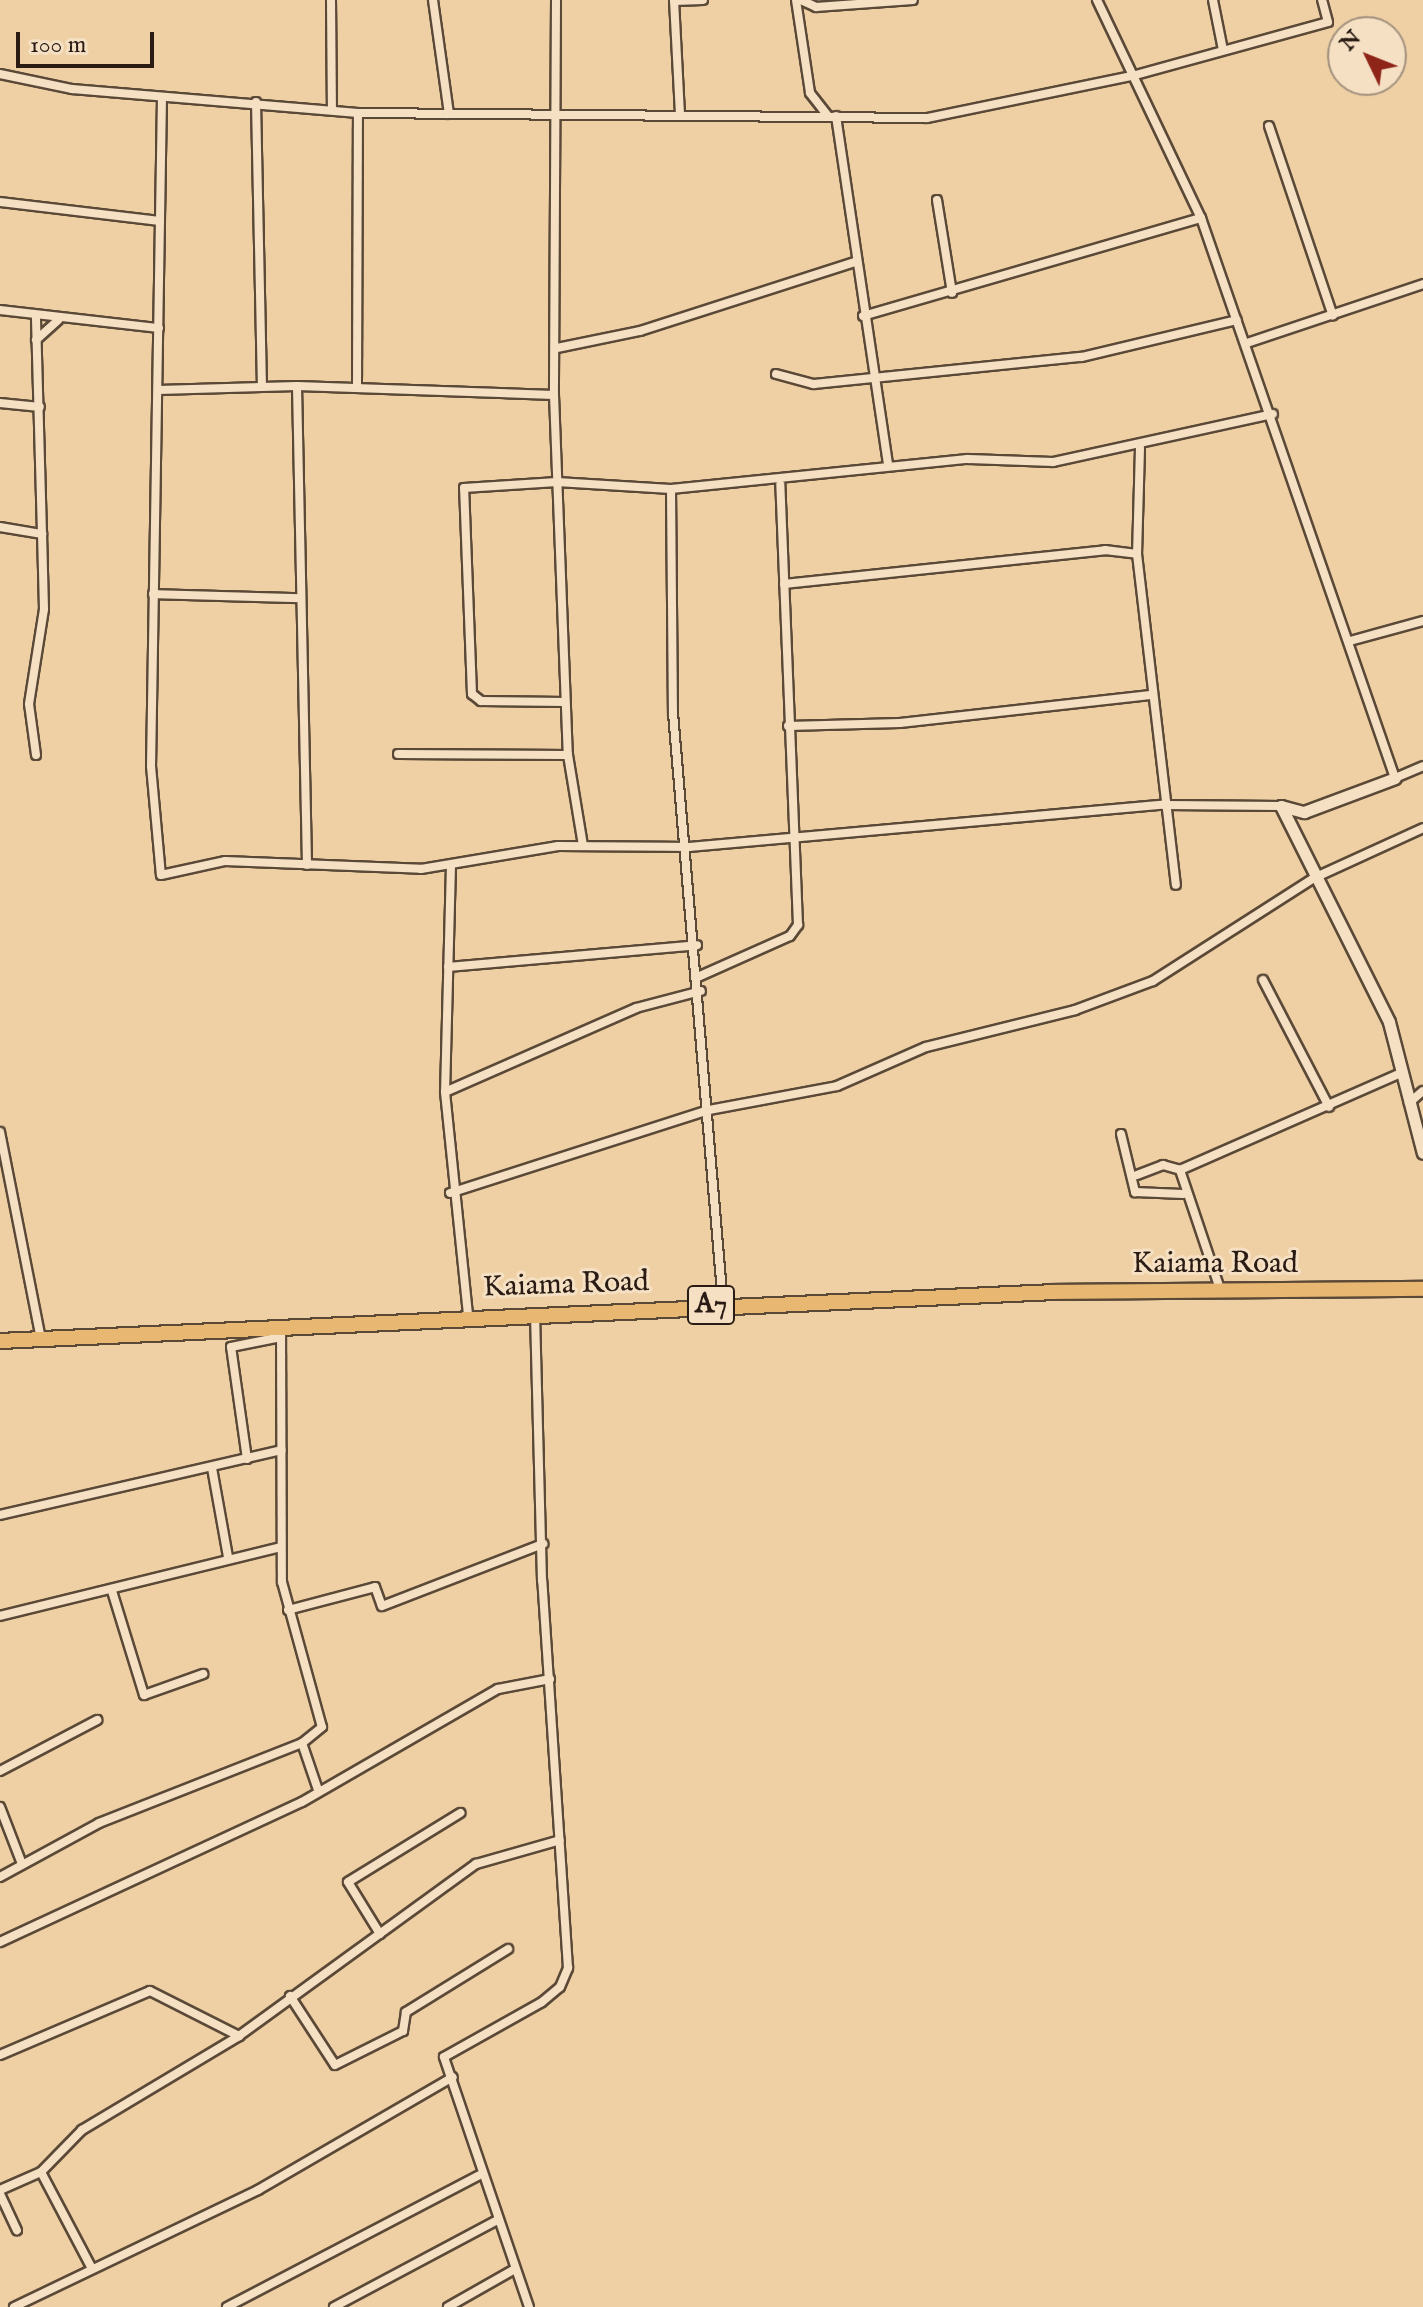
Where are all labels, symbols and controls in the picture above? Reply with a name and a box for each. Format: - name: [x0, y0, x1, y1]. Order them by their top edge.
- scale bar: [20, 16, 158, 66]
- north arrow: [1327, 16, 1407, 96]
- text: N: [1334, 24, 1368, 58]
- text: 100 m: [30, 30, 86, 61]
- street label: Kaiama Road: [1132, 1246, 1298, 1282]
- street label: Kaiama Road: [482, 1264, 650, 1306]
- road number: A7: [685, 1281, 737, 1329]

